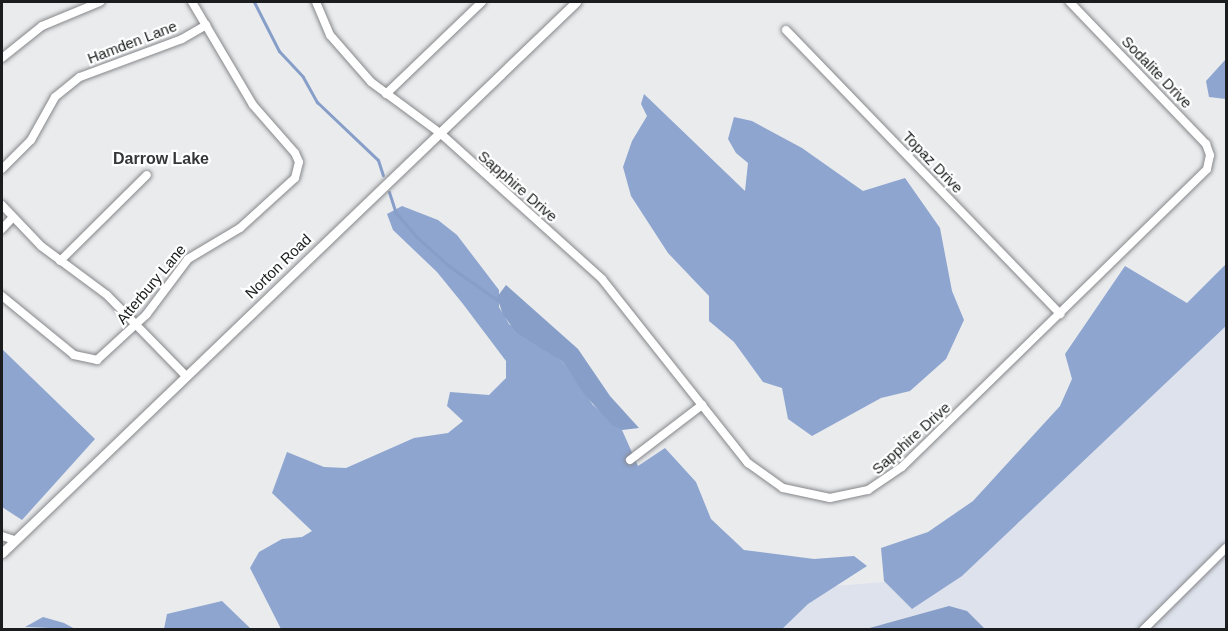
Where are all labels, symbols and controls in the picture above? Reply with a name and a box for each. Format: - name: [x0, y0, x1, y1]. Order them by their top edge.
- street label: Hamden Lane: [85, 17, 179, 67]
- street label: Sodalite Drive: [1118, 32, 1196, 112]
- street label: Topaz Drive: [899, 127, 967, 197]
- street label: Sapphire Drive: [475, 147, 561, 225]
- district label: Darrow Lake: [113, 149, 209, 169]
- street label: Norton Road: [241, 230, 315, 302]
- street label: Atterbury Lane: [112, 241, 190, 327]
- street label: Sapphire Drive: [868, 398, 954, 478]

